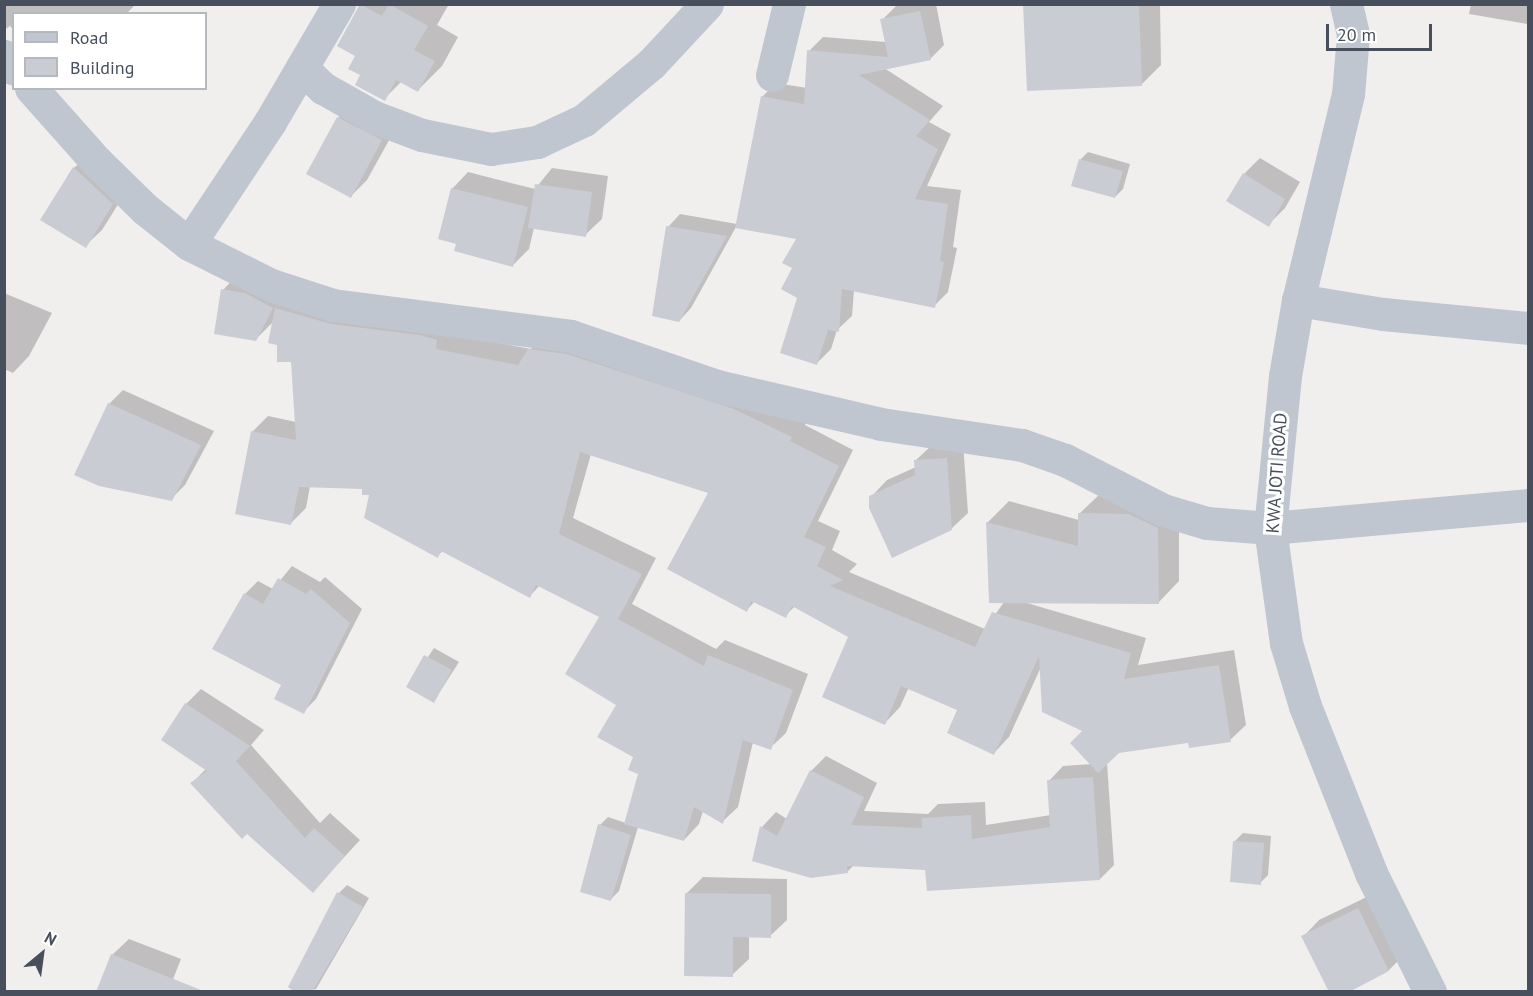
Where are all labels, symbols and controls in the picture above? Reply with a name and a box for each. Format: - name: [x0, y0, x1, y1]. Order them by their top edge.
- legend: [12, 12, 207, 90]
- scale bar: [1329, 12, 1436, 50]
- text: 20 m: [1337, 23, 1376, 46]
- text: Road: [70, 26, 108, 49]
- text: Building: [70, 56, 134, 79]
- street label: KWA JOTI ROAD: [1262, 412, 1292, 534]
- north arrow: [12, 924, 72, 984]
- text: N: [41, 927, 60, 950]

